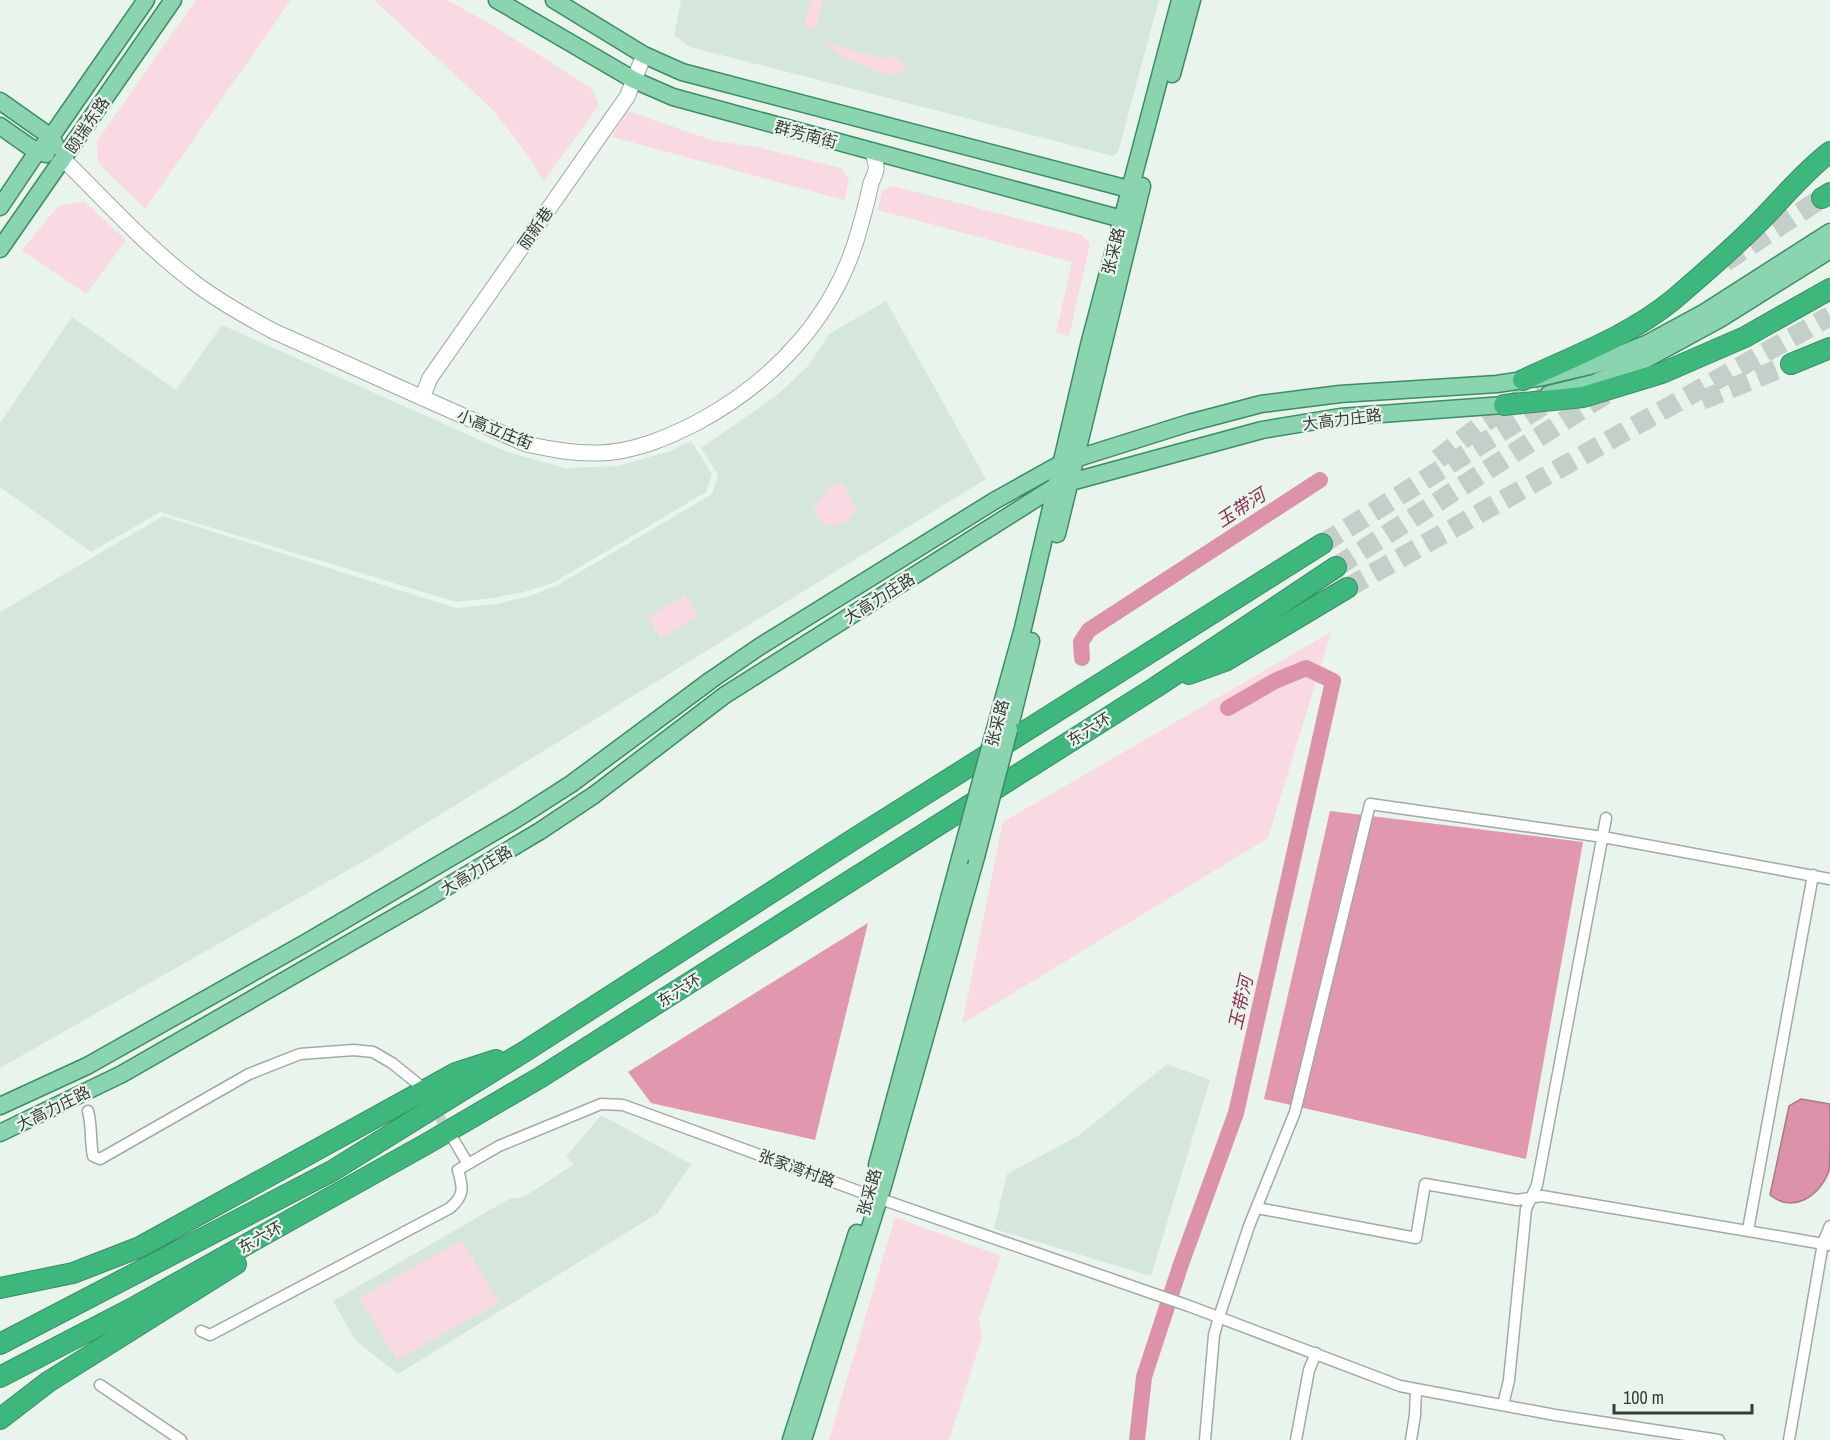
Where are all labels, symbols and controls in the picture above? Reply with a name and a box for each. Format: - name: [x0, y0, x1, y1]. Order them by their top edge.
- street label: 颐瑞东路: [60, 92, 114, 158]
- street label: 群芳南街: [772, 115, 840, 153]
- street label: 丽新巷: [512, 202, 558, 254]
- street label: 张采路: [1097, 225, 1129, 277]
- street label: 大高力庄路: [1301, 403, 1383, 435]
- street label: 小高立庄街: [454, 404, 536, 454]
- water label: 玉带河: [1211, 481, 1273, 533]
- street label: 大高力庄路: [839, 567, 919, 629]
- street label: 张采路: [980, 697, 1014, 749]
- street label: 东六环: [1063, 707, 1115, 751]
- street label: 大高力庄路: [436, 840, 516, 900]
- street label: 东六环: [653, 968, 705, 1012]
- water label: 玉带河: [1222, 971, 1259, 1032]
- street label: 大高力庄路: [12, 1081, 94, 1135]
- street label: 张家湾村路: [756, 1144, 838, 1192]
- street label: 张采路: [852, 1166, 886, 1218]
- street label: 东六环: [234, 1216, 286, 1258]
- scale bar: [1614, 1377, 1752, 1415]
- text: 100 m: [1623, 1385, 1664, 1410]

